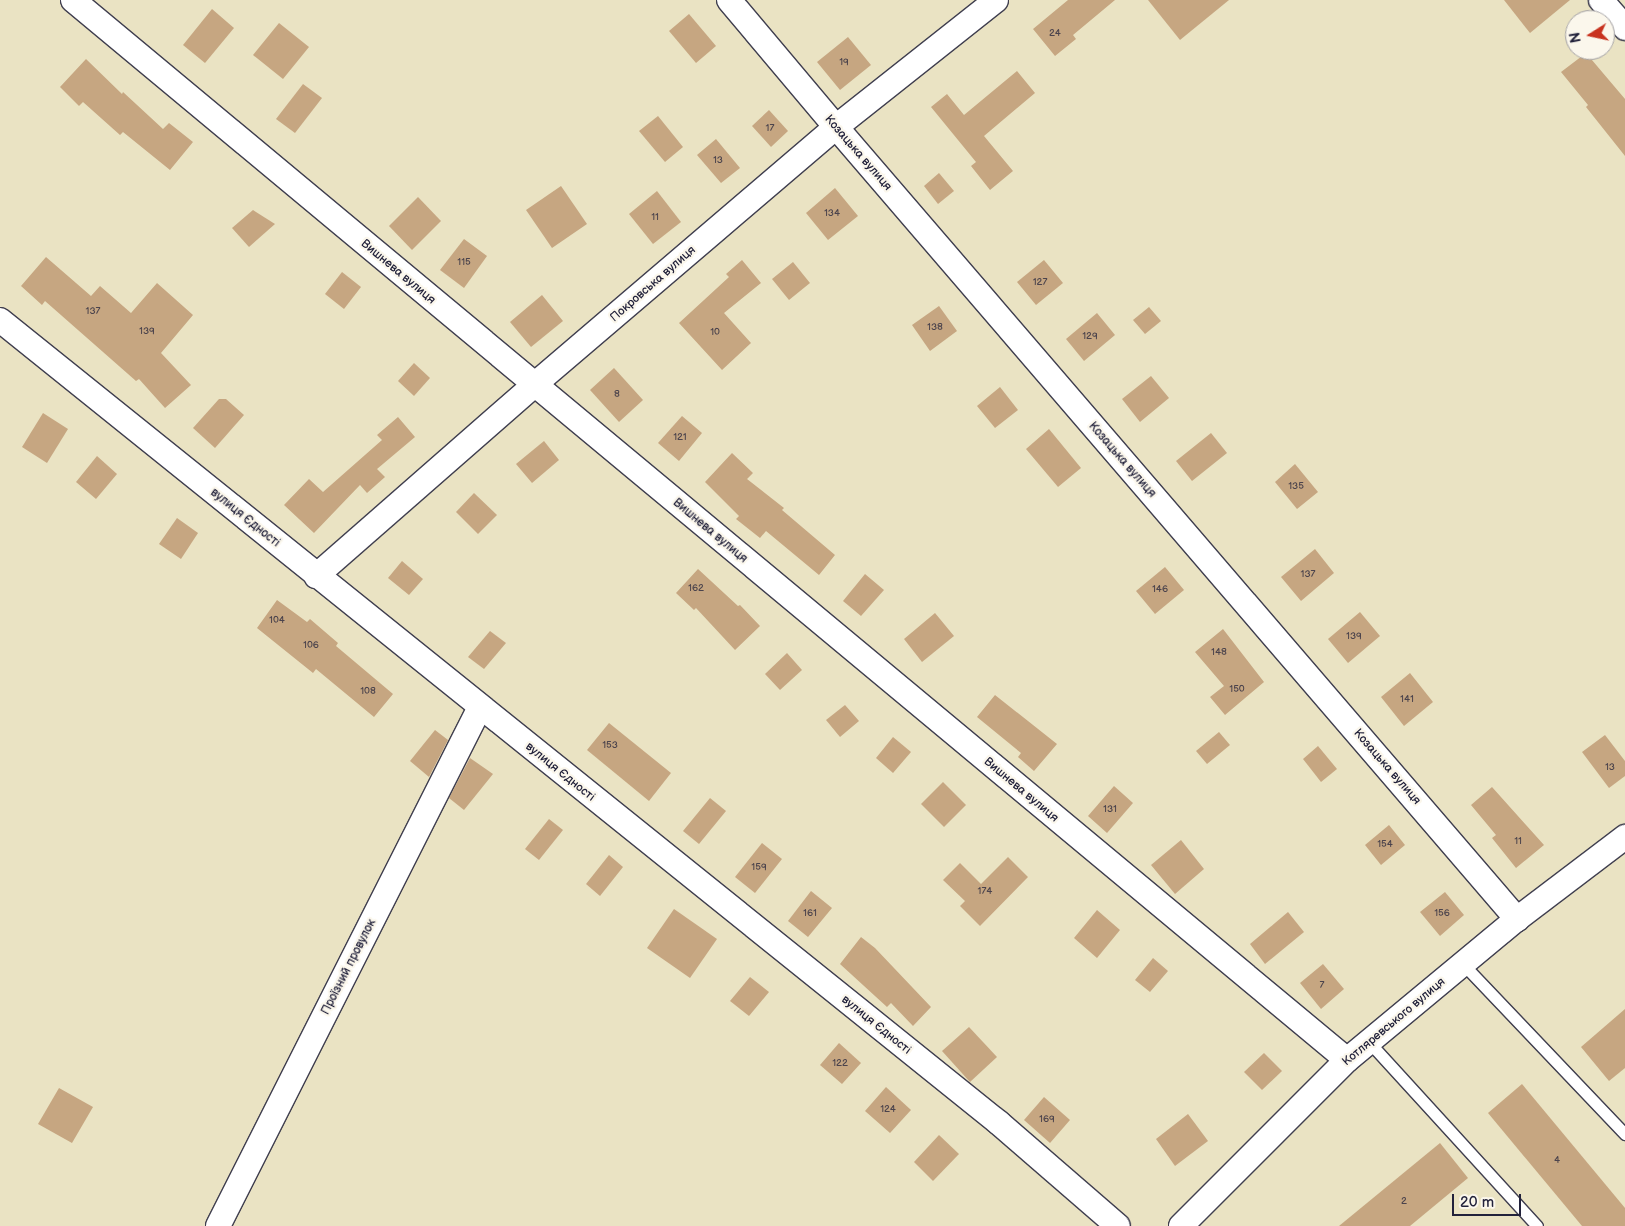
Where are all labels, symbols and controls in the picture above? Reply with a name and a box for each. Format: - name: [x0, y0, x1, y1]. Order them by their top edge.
- north arrow: [1565, 10, 1615, 60]
- house number: 24: [1049, 28, 1061, 40]
- text: N: [1566, 31, 1585, 44]
- house number: 19: [839, 57, 849, 69]
- street label: Козацька вулиця: [821, 112, 895, 194]
- house number: 17: [766, 123, 774, 135]
- house number: 13: [713, 155, 723, 167]
- house number: 134: [824, 208, 840, 220]
- house number: 11: [651, 212, 659, 224]
- street label: Вишнева вулиця: [358, 237, 438, 307]
- street label: Покровська вулиця: [607, 243, 699, 325]
- house number: 115: [457, 257, 471, 269]
- house number: 127: [1033, 277, 1047, 289]
- house number: 137: [86, 306, 100, 318]
- house number: 138: [927, 322, 943, 334]
- house number: 139: [139, 326, 155, 338]
- house number: 10: [710, 327, 720, 339]
- house number: 129: [1082, 331, 1098, 343]
- house number: 8: [614, 389, 620, 401]
- street label: Козацька вулиця: [1085, 419, 1159, 501]
- house number: 121: [673, 432, 687, 444]
- house number: 135: [1288, 481, 1304, 493]
- street label: вулиця Єдності: [207, 486, 283, 550]
- street label: Вишнева вулиця: [670, 496, 750, 566]
- house number: 137: [1301, 569, 1315, 581]
- house number: 162: [688, 583, 704, 595]
- house number: 146: [1152, 584, 1168, 596]
- house number: 104: [269, 615, 285, 627]
- house number: 139: [1346, 631, 1362, 643]
- house number: 106: [303, 640, 319, 652]
- house number: 148: [1211, 647, 1227, 659]
- house number: 150: [1229, 684, 1245, 696]
- house number: 108: [360, 686, 376, 698]
- house number: 141: [1400, 694, 1414, 706]
- street label: Козацька вулиця: [1350, 726, 1424, 808]
- street label: вулиця Єдності: [522, 740, 598, 804]
- house number: 153: [602, 740, 618, 752]
- street label: Вишнева вулиця: [981, 755, 1061, 825]
- house number: 13: [1605, 762, 1615, 774]
- house number: 131: [1103, 804, 1117, 816]
- house number: 11: [1514, 836, 1522, 848]
- house number: 154: [1377, 839, 1393, 851]
- house number: 159: [751, 862, 767, 874]
- house number: 174: [978, 886, 992, 898]
- house number: 161: [803, 908, 817, 920]
- house number: 156: [1434, 908, 1450, 920]
- street label: Проїзний провулок: [319, 917, 379, 1017]
- street label: Котляревського вулиця: [1340, 975, 1448, 1069]
- house number: 7: [1320, 980, 1324, 992]
- street label: вулиця Єдності: [838, 993, 914, 1057]
- house number: 122: [832, 1058, 848, 1070]
- house number: 124: [880, 1104, 896, 1116]
- house number: 169: [1039, 1114, 1055, 1126]
- house number: 4: [1554, 1155, 1560, 1167]
- scale bar: [1455, 1184, 1524, 1216]
- text: 20 m: [1460, 1193, 1494, 1212]
- house number: 2: [1401, 1196, 1407, 1208]

